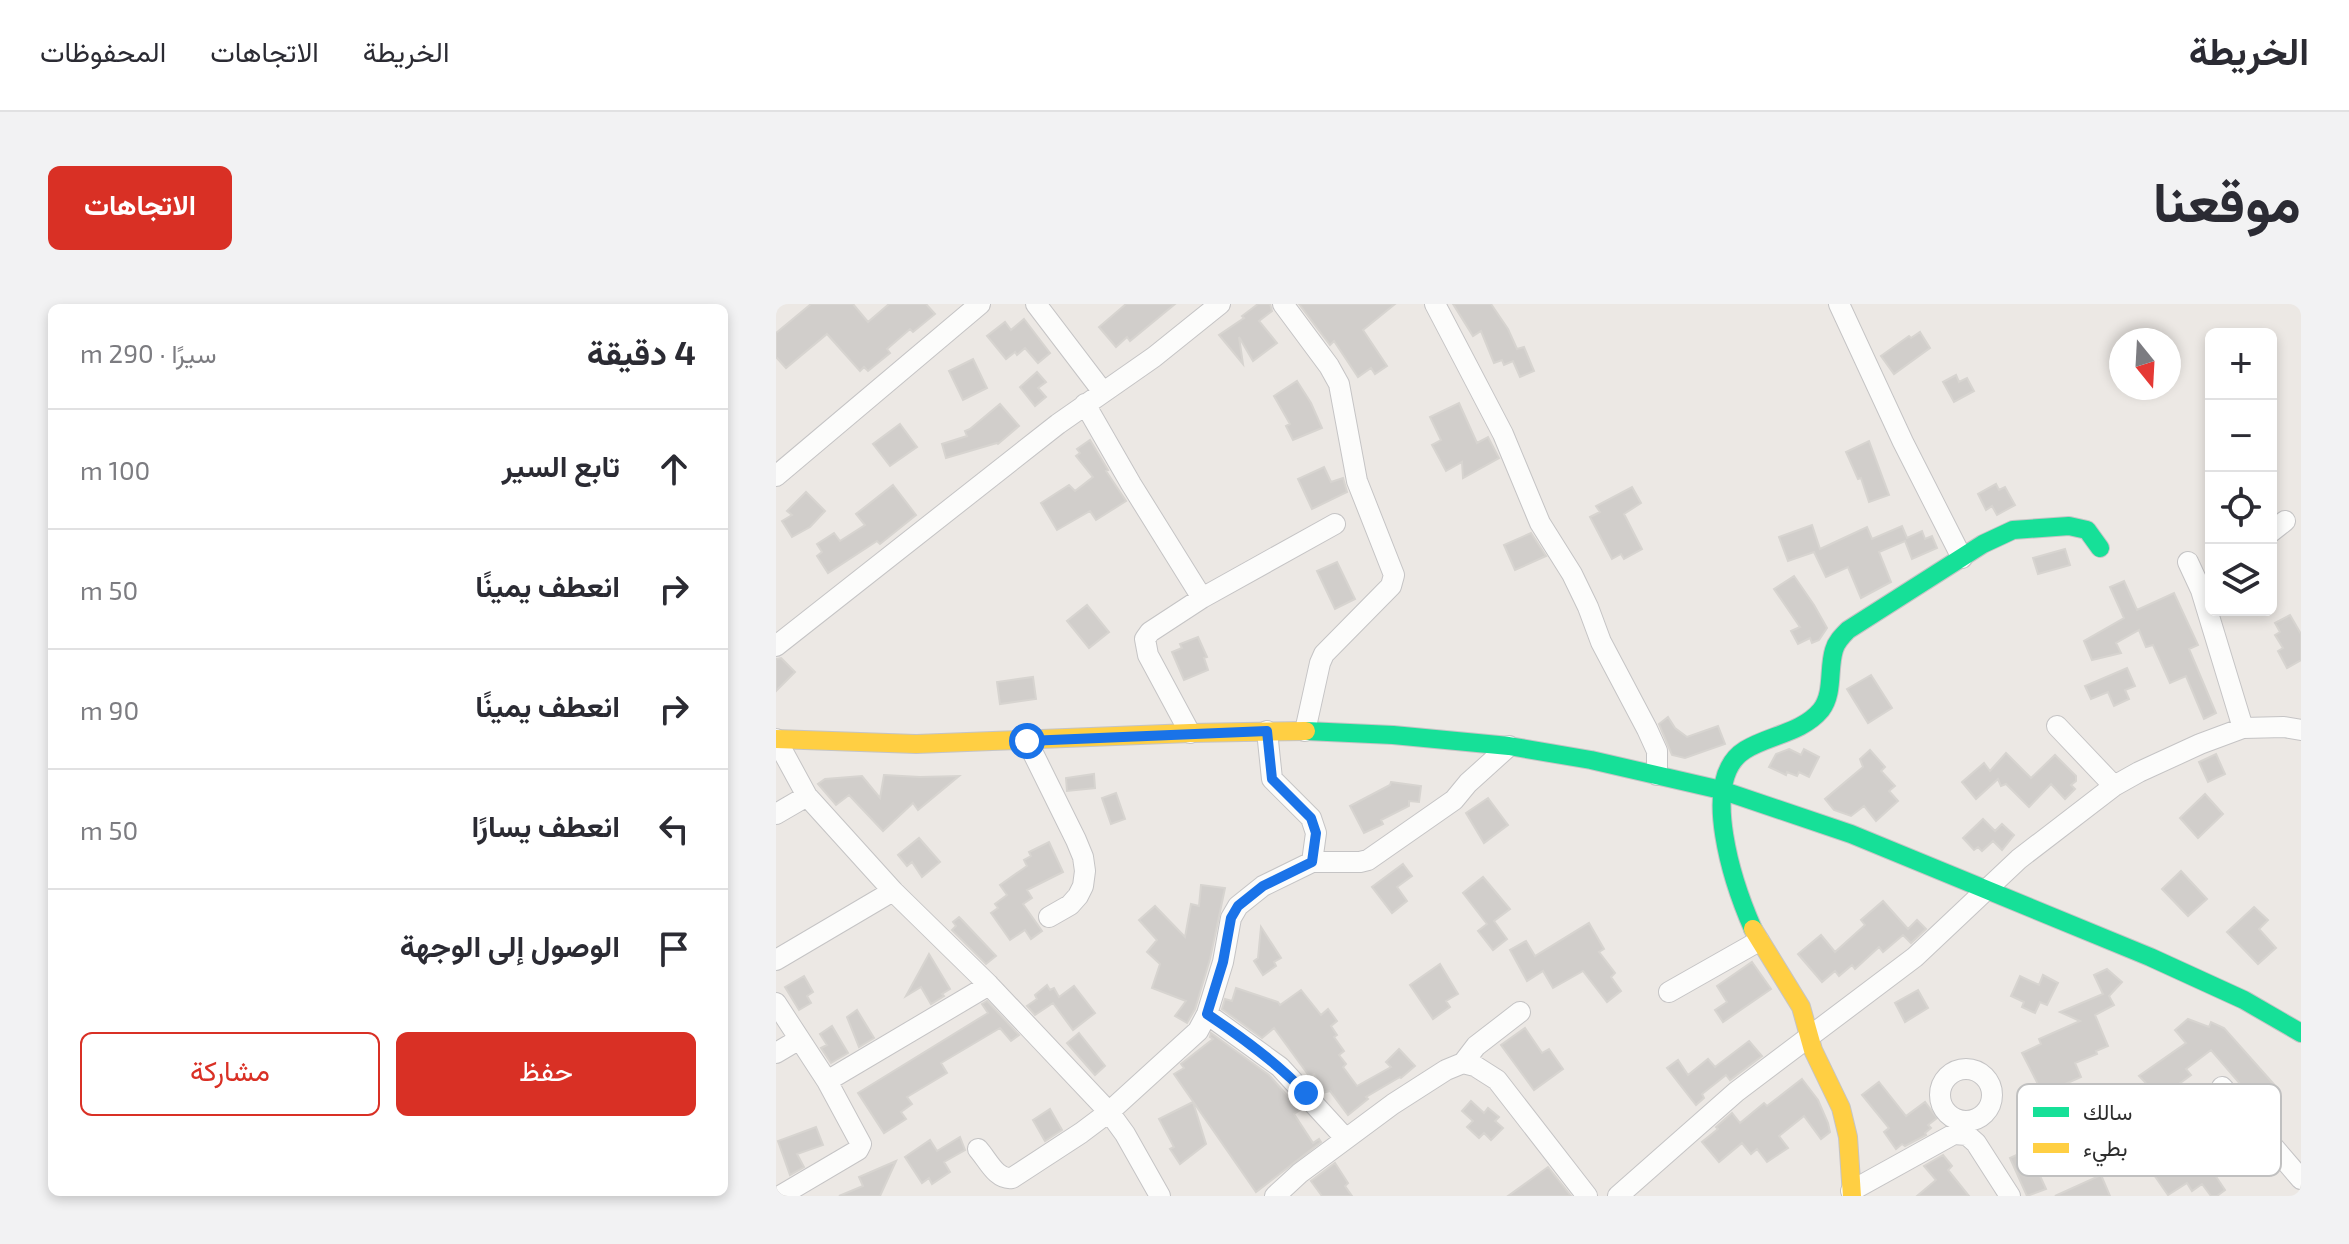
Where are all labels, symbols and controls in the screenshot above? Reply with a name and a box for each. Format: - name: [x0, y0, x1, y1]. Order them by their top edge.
- text: الخريطة: [2189, 27, 2309, 73]
- text: المحفوظات: [40, 34, 166, 68]
- text: الاتجاهات: [210, 34, 319, 68]
- text: الخريطة: [363, 34, 449, 68]
- button: الاتجاهات: [48, 166, 232, 250]
- text: موقعنا: [2153, 166, 2301, 233]
- north arrow: [2109, 328, 2181, 400]
- map controls: [2205, 328, 2277, 616]
- button: +: [2205, 328, 2277, 400]
- text: 4 دقيقة: [587, 331, 696, 372]
- text: سيرًا · 290 m: [80, 337, 217, 368]
- button: −: [2205, 400, 2277, 472]
- text: تابع السير: [502, 447, 620, 483]
- icon: ahead: [652, 447, 696, 491]
- text: 100 m: [80, 454, 150, 485]
- button: locate: [2205, 472, 2277, 544]
- button: layers: [2205, 544, 2277, 616]
- text: انعطف يمينًا: [475, 567, 620, 603]
- icon: right: [652, 567, 696, 611]
- text: 50 m: [80, 574, 138, 605]
- text: انعطف يمينًا: [475, 687, 620, 723]
- icon: right: [652, 687, 696, 731]
- text: 90 m: [80, 694, 139, 725]
- route start: [1009, 723, 1045, 759]
- text: انعطف يسارًا: [472, 807, 620, 843]
- icon: left: [652, 807, 696, 851]
- text: 50 m: [80, 814, 138, 845]
- text: الوصول إلى الوجهة: [400, 927, 620, 963]
- icon: arrive: [652, 927, 696, 971]
- button: مشاركة: [80, 1032, 380, 1116]
- button: حفظ: [396, 1032, 696, 1116]
- route end: [1288, 1075, 1324, 1111]
- legend: [2017, 1084, 2281, 1176]
- text: سالك: [2083, 1098, 2132, 1124]
- text: بطيء: [2083, 1134, 2128, 1167]

